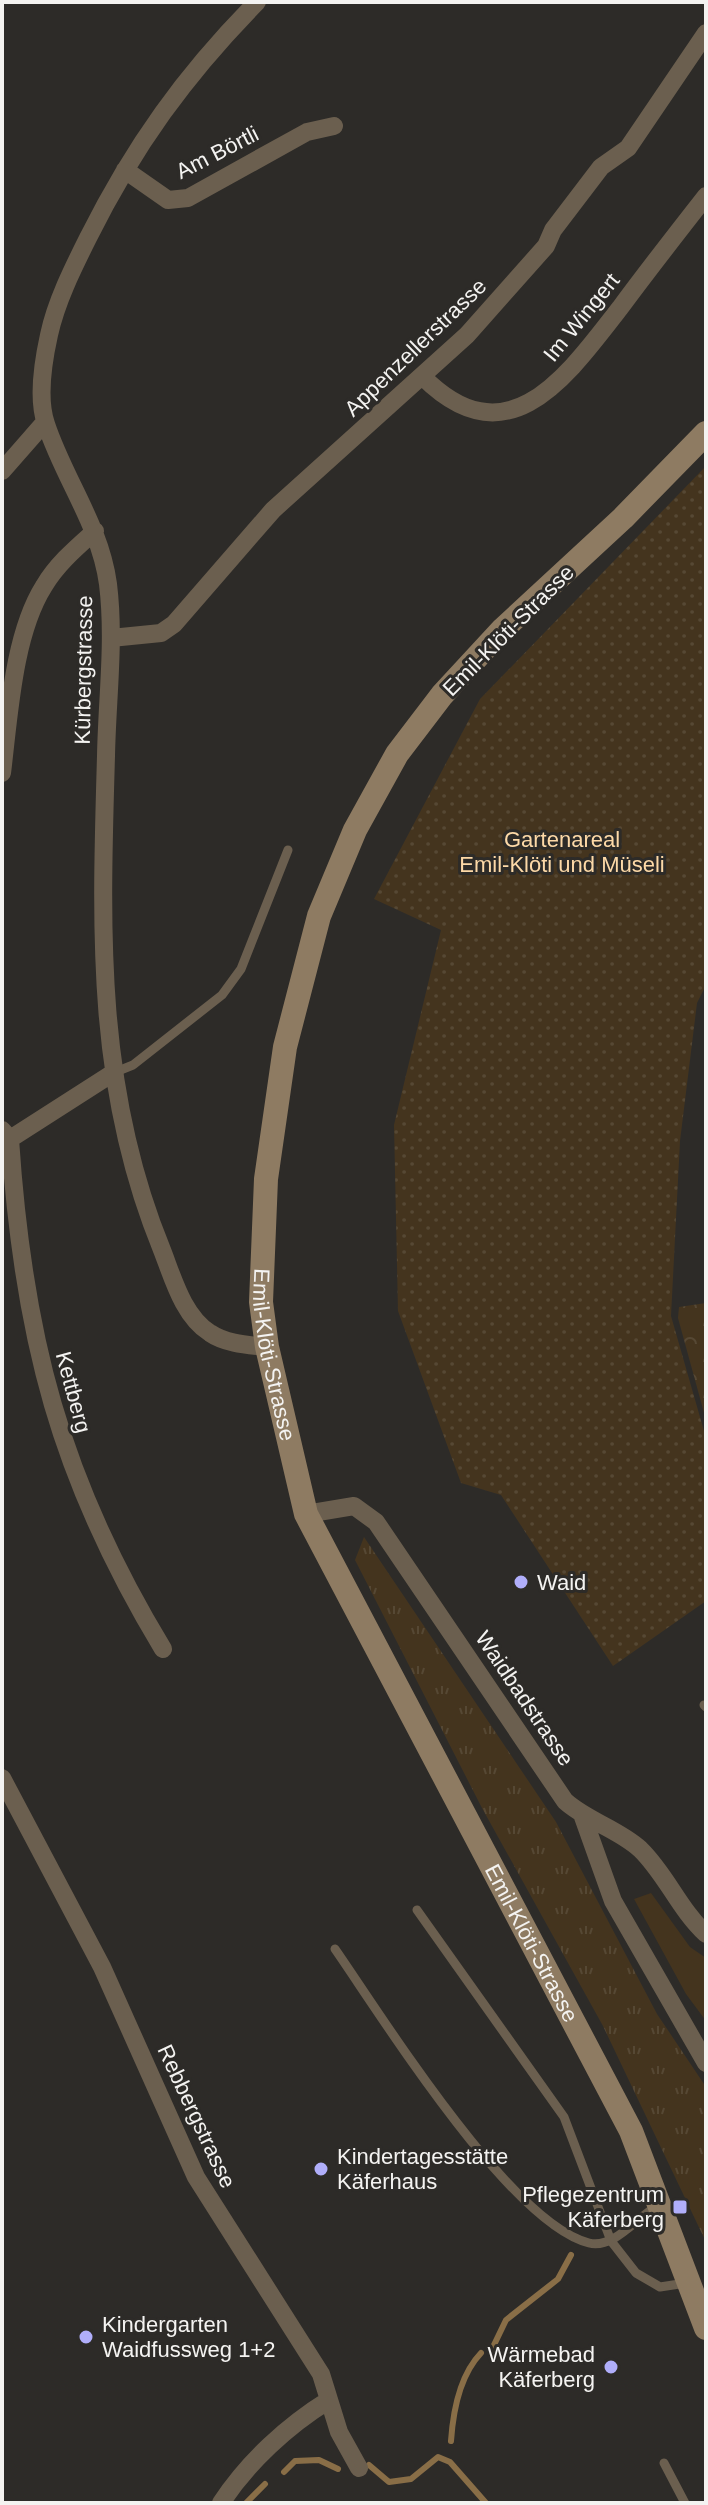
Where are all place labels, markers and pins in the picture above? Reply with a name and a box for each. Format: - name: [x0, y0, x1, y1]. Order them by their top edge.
- place label: Waid: [537, 1570, 586, 1595]
- marker: Waid: [512, 1573, 530, 1591]
- place label: Kindertagesstätte Käferhaus: [337, 2144, 508, 2194]
- marker: Kindertagesstätte Käferhaus: [312, 2160, 330, 2178]
- place label: Pflegezentrum Käferberg: [522, 2182, 664, 2232]
- marker: Pflegezentrum Käferberg: [671, 2198, 689, 2216]
- place label: Kindergarten Waidfussweg 1+2: [102, 2312, 275, 2362]
- marker: Kindergarten Waidfussweg 1+2: [77, 2328, 95, 2346]
- place label: Wärmebad Käferberg: [487, 2342, 595, 2392]
- marker: Wärmebad Käferberg: [602, 2358, 620, 2376]

